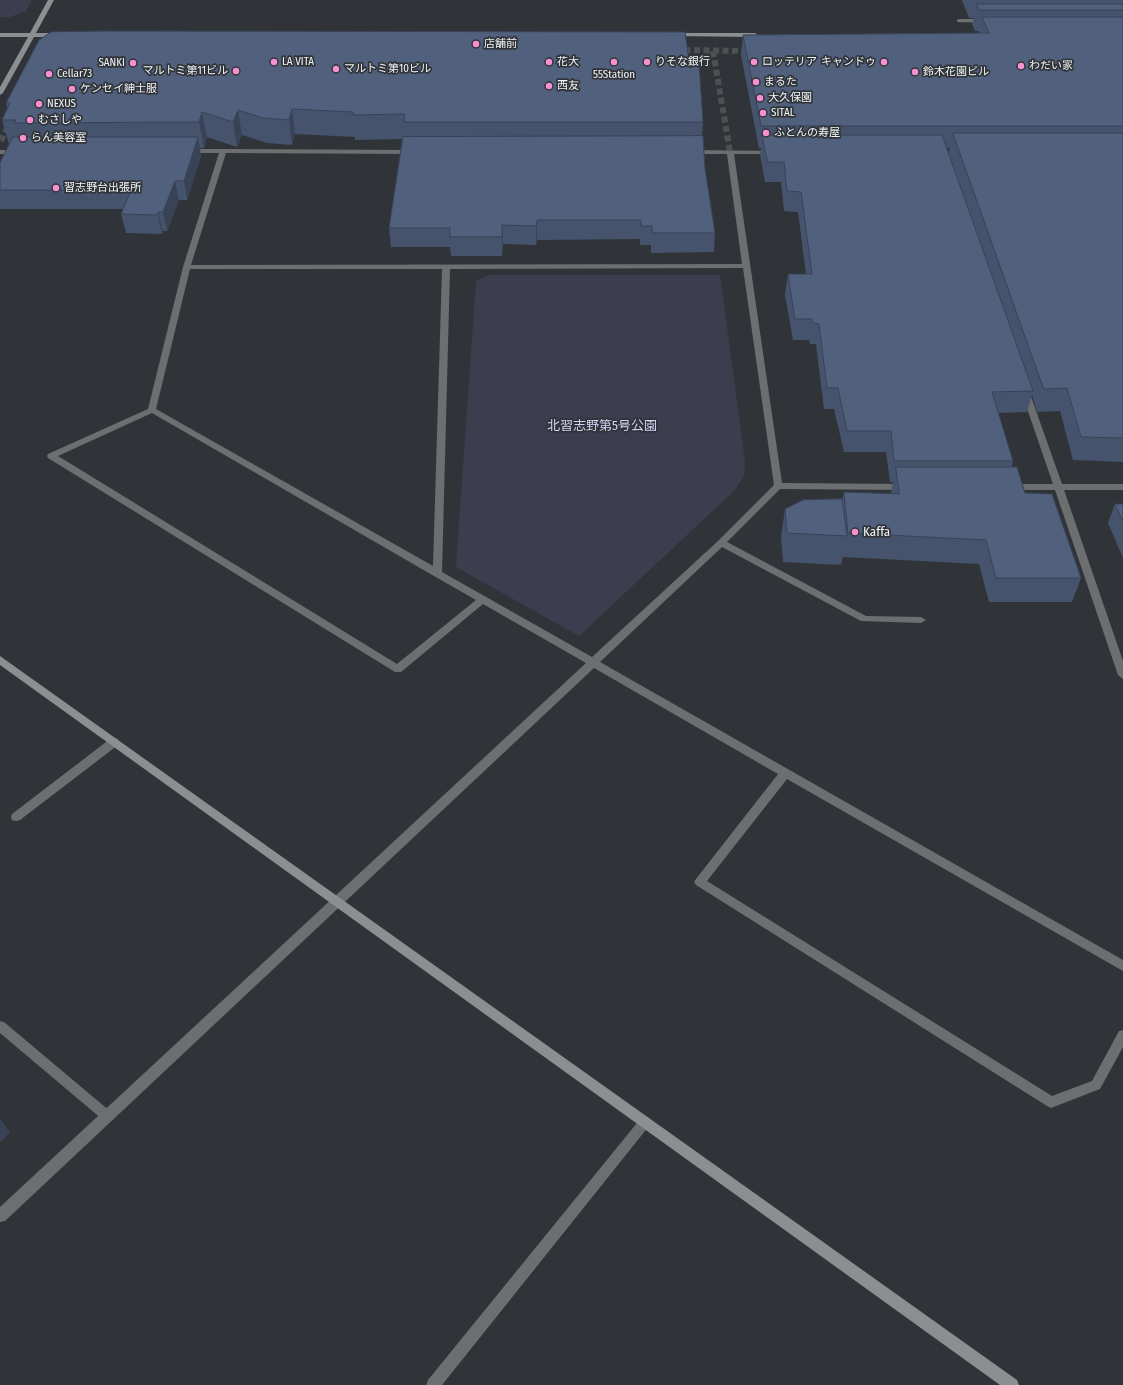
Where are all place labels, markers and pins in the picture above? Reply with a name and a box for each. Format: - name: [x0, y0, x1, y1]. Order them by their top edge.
- place label: 店舗前: [484, 37, 517, 51]
- marker: 店舗前: [471, 39, 481, 49]
- place label: LA VITA: [282, 55, 314, 69]
- place label: 花大: [557, 55, 579, 69]
- place label: りそな銀行: [655, 55, 710, 69]
- place label: ロッテリア: [762, 55, 817, 69]
- place label: キャンドゥ: [821, 55, 876, 69]
- place label: SANKI: [98, 56, 125, 70]
- marker: LA VITA: [269, 57, 279, 67]
- marker: 花大: [544, 57, 554, 67]
- marker: 55Station: [609, 57, 619, 67]
- marker: りそな銀行: [642, 57, 652, 67]
- marker: ロッテリア: [749, 57, 759, 67]
- marker: キャンドゥ: [879, 57, 889, 67]
- marker: SANKI: [128, 58, 138, 68]
- place label: わだい家: [1029, 59, 1073, 73]
- marker: わだい家: [1016, 61, 1026, 71]
- place label: マルトミ第10ビル: [344, 62, 431, 76]
- place label: マルトミ第11ビル: [143, 64, 228, 78]
- marker: マルトミ第10ビル: [331, 64, 341, 74]
- place label: 鈴木花園ビル: [923, 65, 989, 79]
- marker: マルトミ第11ビル: [231, 66, 241, 76]
- place label: Cellar73: [57, 67, 92, 81]
- marker: 鈴木花園ビル: [910, 67, 920, 77]
- place label: 55Station: [593, 68, 635, 82]
- marker: Cellar73: [44, 69, 54, 79]
- place label: まるた: [764, 75, 797, 89]
- marker: まるた: [751, 77, 761, 87]
- place label: 西友: [557, 79, 579, 93]
- marker: 西友: [544, 81, 554, 91]
- place label: ケンセイ紳士服: [80, 82, 157, 96]
- marker: ケンセイ紳士服: [67, 84, 77, 94]
- place label: 大久保園: [768, 91, 812, 105]
- marker: 大久保園: [755, 93, 765, 103]
- place label: NEXUS: [47, 97, 76, 111]
- marker: NEXUS: [34, 99, 44, 109]
- place label: SITAL: [771, 106, 795, 120]
- marker: SITAL: [758, 108, 768, 118]
- place label: むさしや: [38, 113, 82, 127]
- marker: むさしや: [25, 115, 35, 125]
- place label: ふとんの寿屋: [774, 126, 840, 140]
- marker: ふとんの寿屋: [761, 128, 771, 138]
- place label: らん美容室: [31, 131, 86, 145]
- marker: らん美容室: [18, 133, 28, 143]
- place label: 習志野台出張所: [64, 181, 141, 195]
- marker: 習志野台出張所: [51, 183, 61, 193]
- place label: Kaffa: [863, 524, 890, 540]
- marker: Kaffa: [850, 527, 860, 537]

